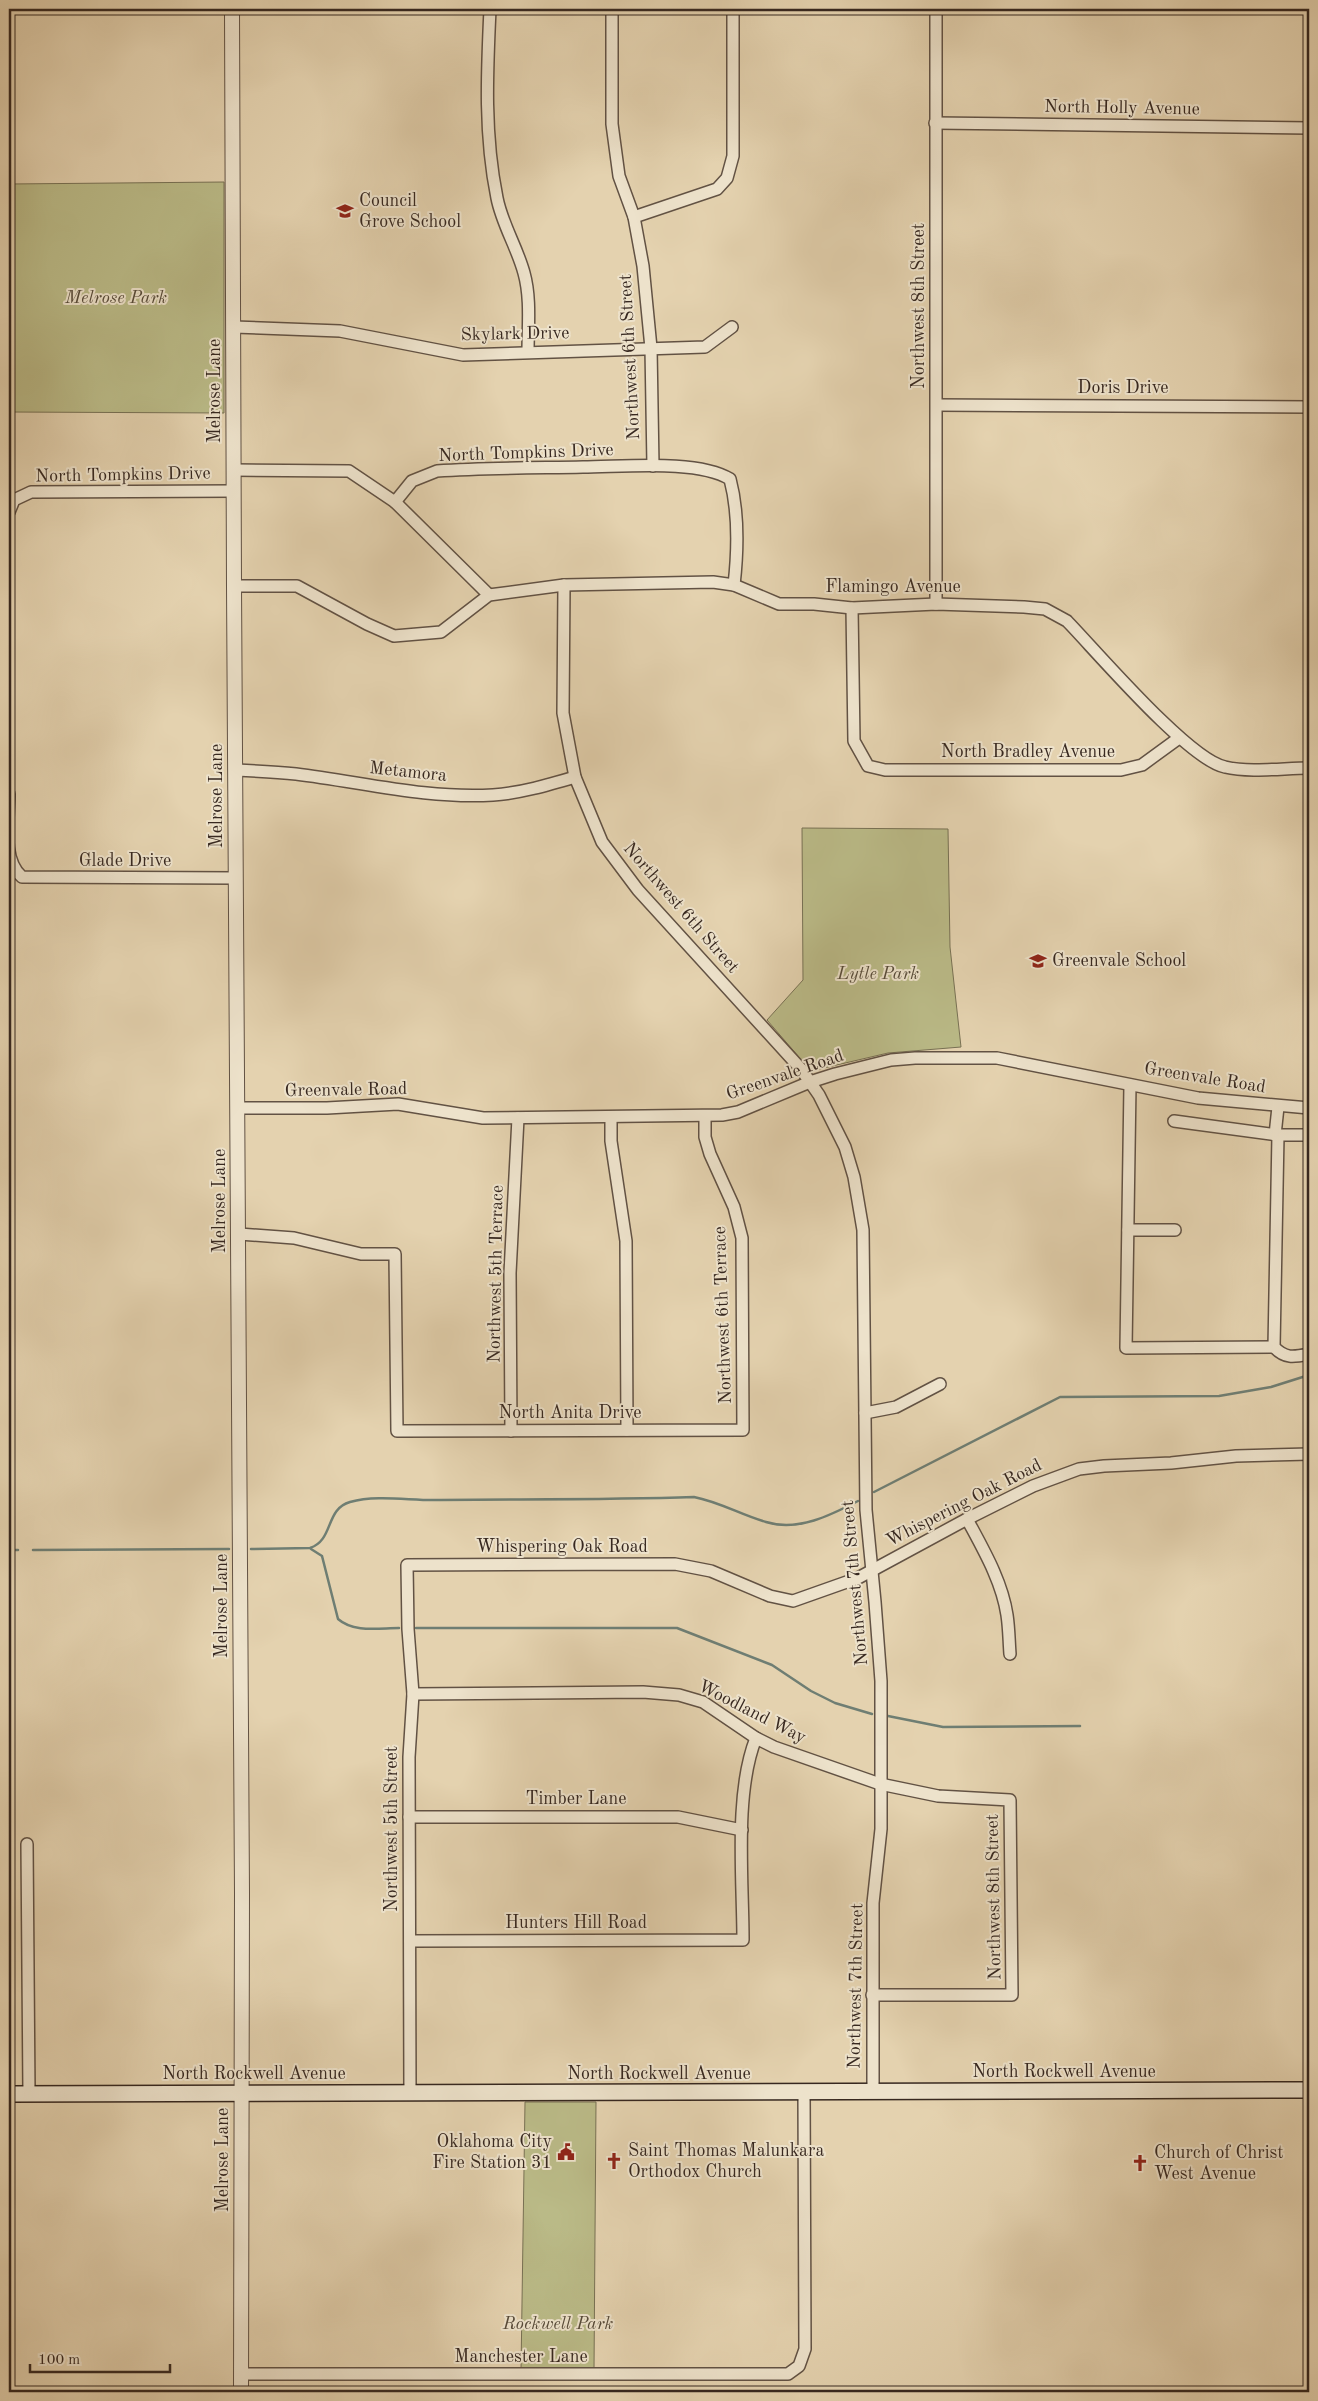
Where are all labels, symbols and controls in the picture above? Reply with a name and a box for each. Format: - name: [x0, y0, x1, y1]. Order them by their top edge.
- street label: North Holly Avenue: [1044, 98, 1200, 118]
- place label: Council Grove School: [359, 192, 461, 231]
- school or university icon: Council Grove School: [335, 201, 355, 221]
- street label: Northwest 8th Street: [910, 223, 928, 389]
- street label: Northwest 6th Street: [617, 274, 643, 440]
- park label: Melrose Park: [64, 289, 167, 307]
- street label: Skylark Drive: [460, 324, 570, 344]
- street label: Melrose Lane: [206, 339, 224, 443]
- street label: Doris Drive: [1077, 379, 1169, 397]
- street label: North Tompkins Drive: [438, 441, 614, 465]
- street label: North Tompkins Drive: [35, 464, 211, 486]
- street label: Flamingo Avenue: [825, 578, 961, 596]
- street label: North Bradley Avenue: [941, 743, 1115, 761]
- street label: Melrose Lane: [208, 744, 226, 848]
- street label: Metamora: [368, 759, 448, 785]
- street label: Northwest 6th Street: [620, 839, 742, 977]
- street label: Glade Drive: [79, 852, 171, 870]
- school or university icon: Greenvale School: [1028, 951, 1048, 971]
- place label: Greenvale School: [1052, 952, 1186, 970]
- park label: Lytle Park: [836, 965, 919, 983]
- street label: Greenvale Road: [724, 1047, 846, 1103]
- street label: Greenvale Road: [1143, 1060, 1267, 1096]
- street label: Greenvale Road: [284, 1080, 408, 1100]
- street label: Melrose Lane: [211, 1149, 229, 1253]
- street label: Northwest 5th Terrace: [485, 1185, 507, 1363]
- street label: Northwest 6th Terrace: [711, 1226, 735, 1404]
- street label: North Anita Drive: [498, 1404, 642, 1422]
- street label: Whispering Oak Road: [883, 1456, 1045, 1550]
- street label: Northwest 7th Street: [839, 1499, 871, 1667]
- street label: Whispering Oak Road: [476, 1538, 648, 1556]
- street label: Melrose Lane: [213, 1554, 231, 1658]
- street label: Woodland Way: [695, 1677, 809, 1747]
- street label: Northwest 5th Street: [383, 1746, 401, 1912]
- street label: Timber Lane: [526, 1790, 626, 1808]
- street label: Northwest 8th Street: [984, 1814, 1004, 1980]
- street label: Northwest 7th Street: [846, 1903, 866, 2069]
- street label: Hunters Hill Road: [505, 1914, 647, 1932]
- street label: North Rockwell Avenue: [972, 2063, 1156, 2081]
- street label: North Rockwell Avenue: [162, 2065, 346, 2083]
- street label: North Rockwell Avenue: [567, 2065, 751, 2083]
- street label: Melrose Lane: [214, 2108, 232, 2212]
- place label: Oklahoma City Fire Station 31: [432, 2133, 552, 2172]
- public building icon: Oklahoma City Fire Station 31: [556, 2142, 576, 2162]
- place label: Saint Thomas Malunkara Orthodox Church: [628, 2142, 824, 2181]
- place label: Church of Christ West Avenue: [1154, 2144, 1284, 2183]
- church icon: Saint Thomas Malunkara Orthodox Church: [604, 2151, 624, 2171]
- church icon: Church of Christ West Avenue: [1130, 2153, 1150, 2173]
- park label: Rockwell Park: [502, 2315, 614, 2333]
- scale bar: [30, 2341, 170, 2373]
- street label: Manchester Lane: [454, 2348, 588, 2366]
- text: 100 m: [38, 2353, 80, 2368]

